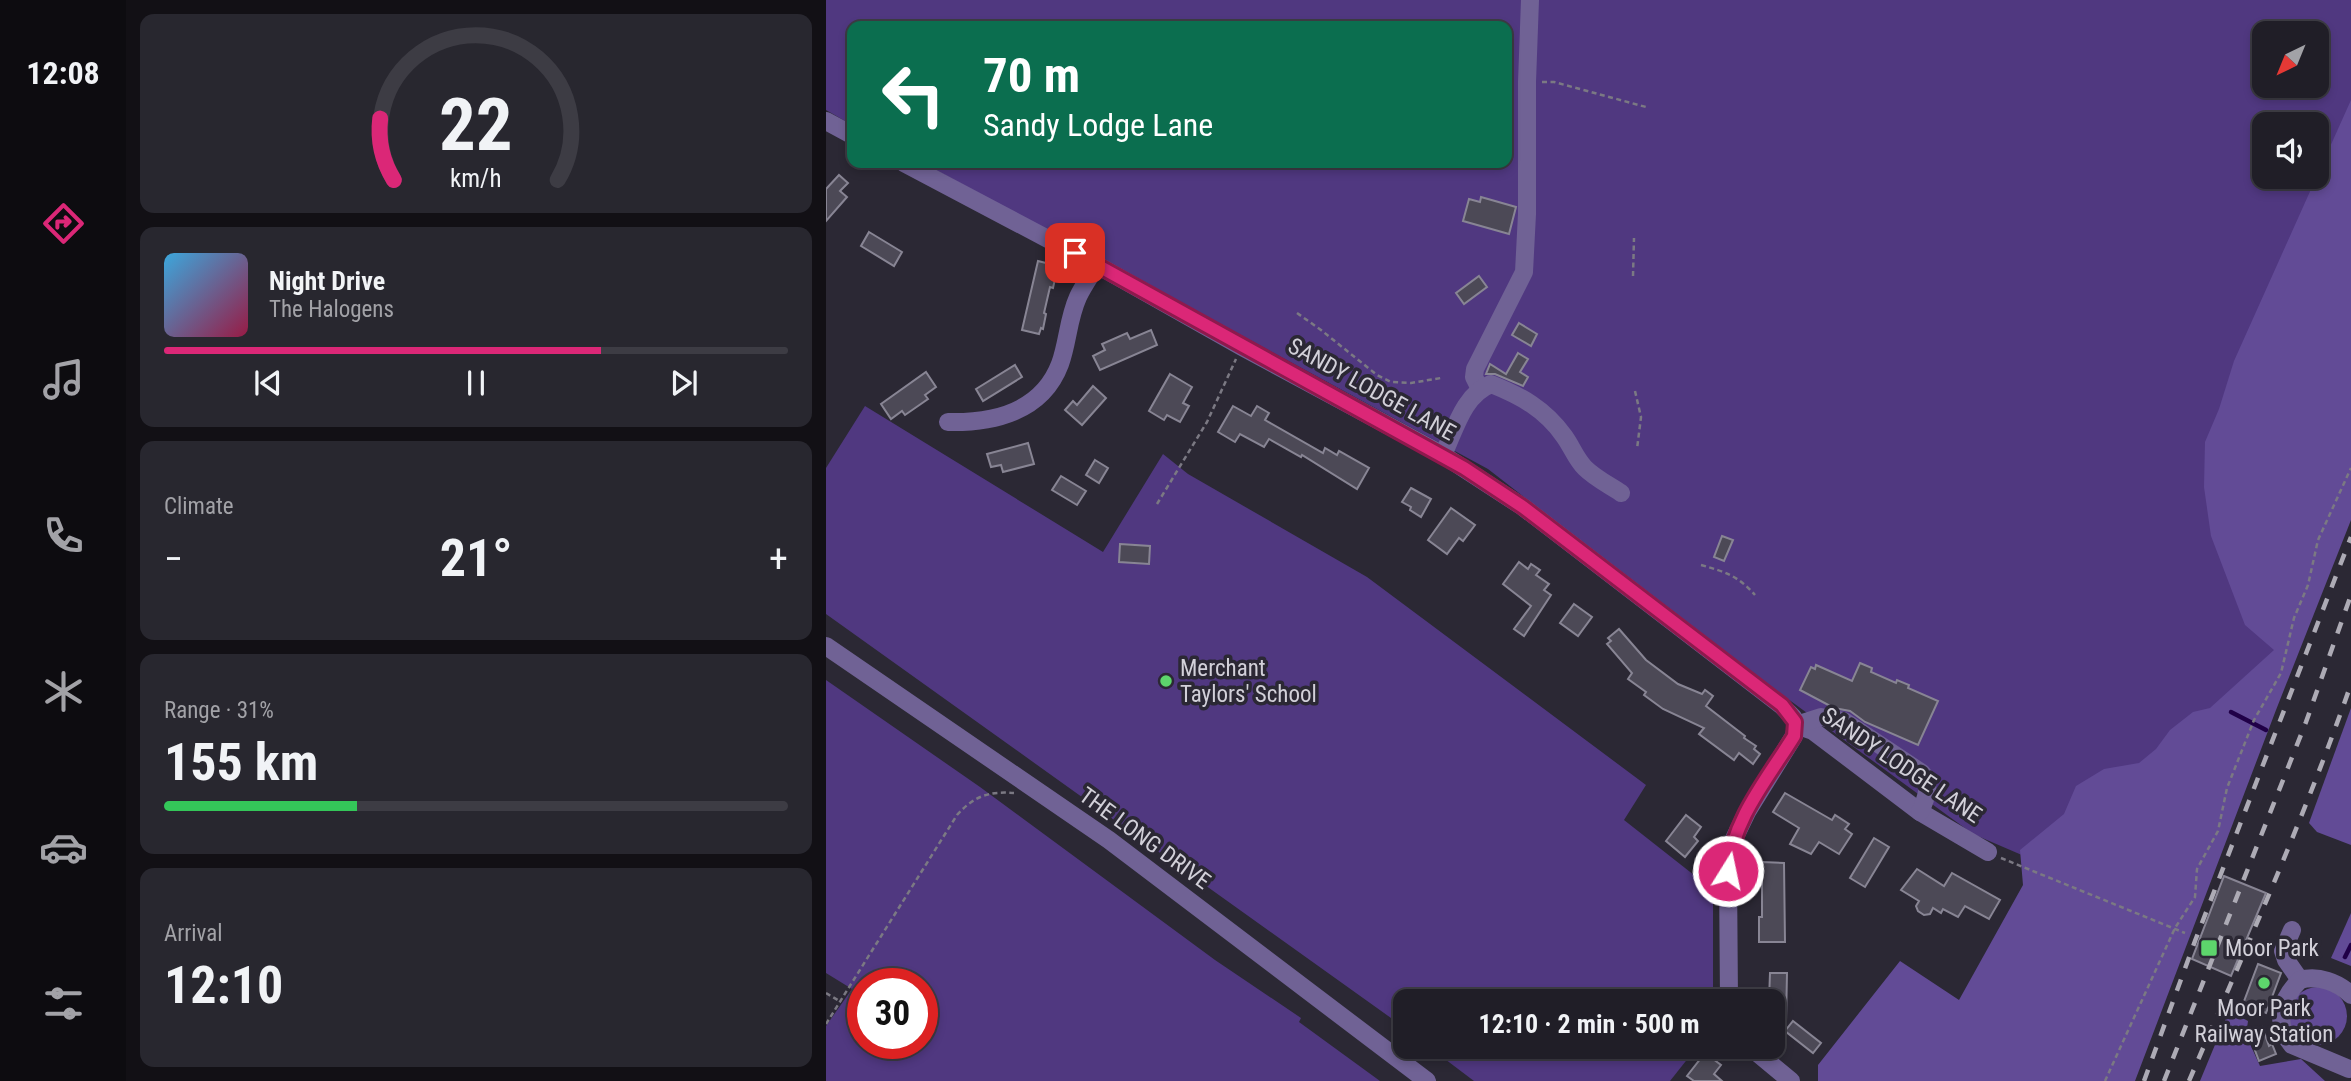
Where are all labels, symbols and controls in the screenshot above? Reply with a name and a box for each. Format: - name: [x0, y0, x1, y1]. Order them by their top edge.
- north arrow: [2252, 21, 2329, 98]
- map controls: [2252, 21, 2329, 189]
- text: 70 m: [983, 47, 1080, 104]
- icon: left: [868, 49, 959, 140]
- text: 12:08: [26, 54, 100, 92]
- text: 22: [439, 82, 513, 168]
- text: Sandy Lodge Lane: [983, 106, 1213, 144]
- button: sound: [2252, 112, 2329, 189]
- text: km/h: [450, 164, 502, 193]
- icon: directions: [39, 199, 88, 248]
- pin: [1045, 223, 1105, 283]
- icon: arrive: [1056, 234, 1094, 272]
- text: Night Drive: [269, 266, 385, 296]
- text: The Halogens: [269, 296, 394, 323]
- street label: SANDY LODGE LANE: [1283, 332, 1460, 447]
- icon: music: [39, 355, 88, 404]
- icon: previous: [249, 364, 287, 402]
- icon: pause: [457, 364, 495, 402]
- icon: next: [665, 364, 703, 402]
- text: Climate: [164, 493, 234, 520]
- icon: phone: [39, 511, 88, 560]
- text: 21°: [440, 528, 512, 589]
- text: −: [164, 537, 183, 581]
- text: +: [769, 537, 788, 581]
- place label: Merchant Taylors' School: [1180, 655, 1317, 708]
- icon: climate: [39, 667, 88, 716]
- marker: Merchant Taylors' School: [1158, 673, 1174, 689]
- text: Range · 31%: [164, 697, 274, 724]
- street label: SANDY LODGE LANE: [1817, 702, 1987, 829]
- text: 155 km: [164, 732, 318, 793]
- street label: THE LONG DRIVE: [1074, 782, 1216, 895]
- icon: car: [39, 823, 88, 872]
- position arrow: [1691, 834, 1765, 908]
- text: Arrival: [164, 920, 223, 947]
- place label: Moor Park: [2225, 935, 2319, 962]
- marker: Moor Park: [2199, 938, 2219, 958]
- text: 12:10: [164, 955, 283, 1016]
- speed limit sign: 30: [847, 968, 938, 1059]
- marker: Moor Park Railway Station: [2256, 975, 2272, 991]
- icon: filters: [39, 979, 88, 1028]
- place label: Moor Park Railway Station: [2195, 995, 2333, 1048]
- text: 12:10 · 2 min · 500 m: [1479, 1009, 1699, 1039]

